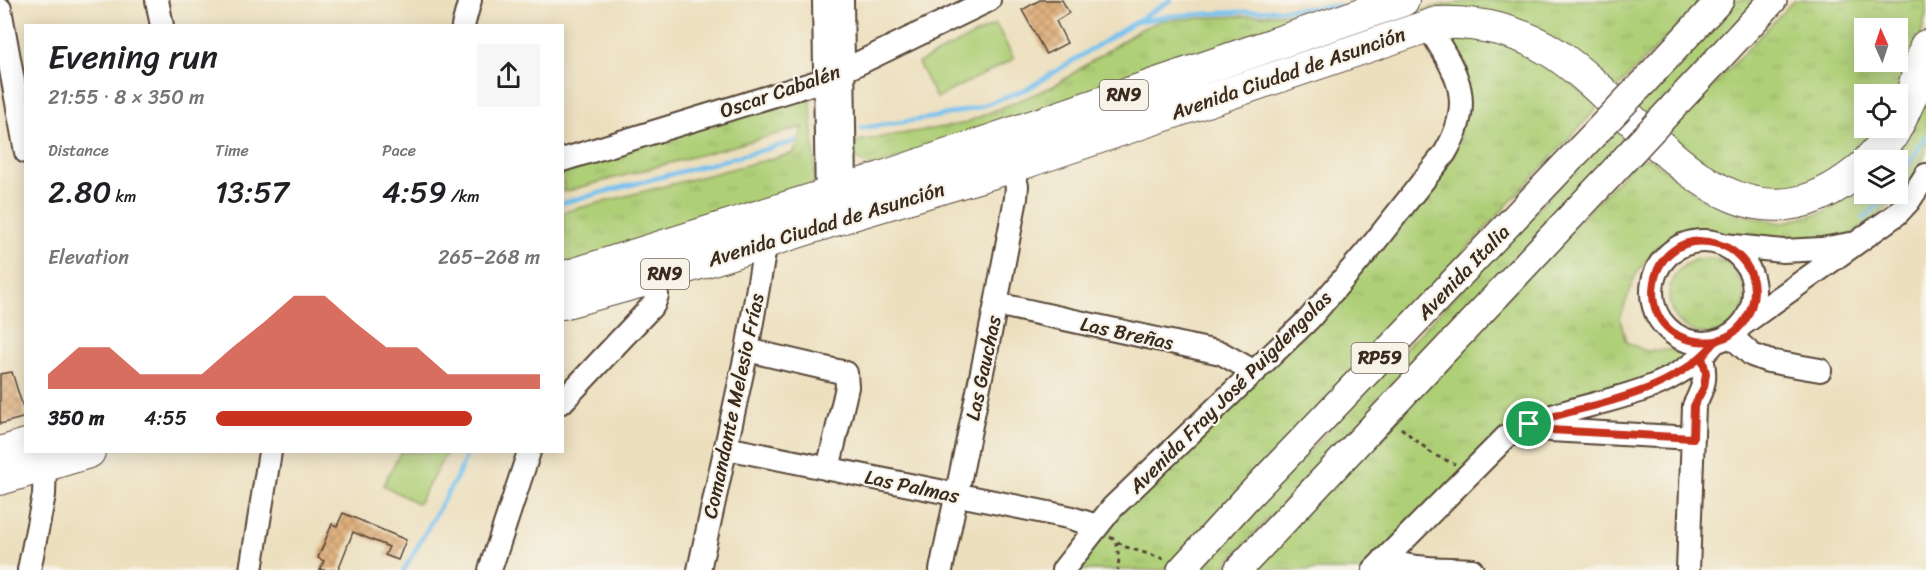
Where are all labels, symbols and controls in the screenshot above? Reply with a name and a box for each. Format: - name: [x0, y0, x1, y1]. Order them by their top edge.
- street label: Avenida Ciudad de Asunción: [1165, 17, 1410, 130]
- north arrow: [1854, 18, 1908, 72]
- map controls: [1854, 18, 1908, 204]
- text: Evening run: [48, 28, 218, 86]
- button: share: [477, 44, 540, 107]
- street label: Oscar Cabalén: [715, 54, 846, 129]
- text: 21:55 · 8 × 350 m: [48, 80, 204, 115]
- road number: RN9: [1100, 80, 1148, 110]
- button: locate: [1854, 84, 1908, 138]
- text: Distance: [48, 136, 109, 165]
- text: Time: [215, 136, 249, 165]
- text: Pace: [382, 136, 416, 165]
- button: layers: [1854, 150, 1908, 204]
- text: 2.80: [48, 165, 111, 219]
- text: 13:57: [215, 165, 289, 219]
- text: 4:59: [382, 165, 447, 219]
- street label: Avenida Ciudad de Asunción: [702, 172, 949, 277]
- text: km: [111, 182, 136, 211]
- text: /km: [447, 182, 479, 211]
- street label: Avenida Italia: [1407, 216, 1519, 329]
- text: Elevation: [48, 240, 129, 275]
- text: 265–268 m: [438, 240, 540, 275]
- road number: RN9: [641, 259, 689, 289]
- street label: Avenida Fray José Puigdengolas: [1120, 282, 1341, 503]
- street label: Comandante Melesio Frías: [693, 290, 775, 522]
- street label: Las Breñas: [1077, 307, 1177, 361]
- street label: Las Gauchas: [955, 312, 1012, 424]
- road number: RP59: [1352, 343, 1408, 373]
- pin: [1503, 398, 1554, 449]
- text: 350 m: [48, 401, 104, 436]
- text: 4:55: [144, 401, 187, 436]
- icon: arrive: [1512, 407, 1545, 440]
- street label: Las Palmas: [861, 459, 963, 514]

